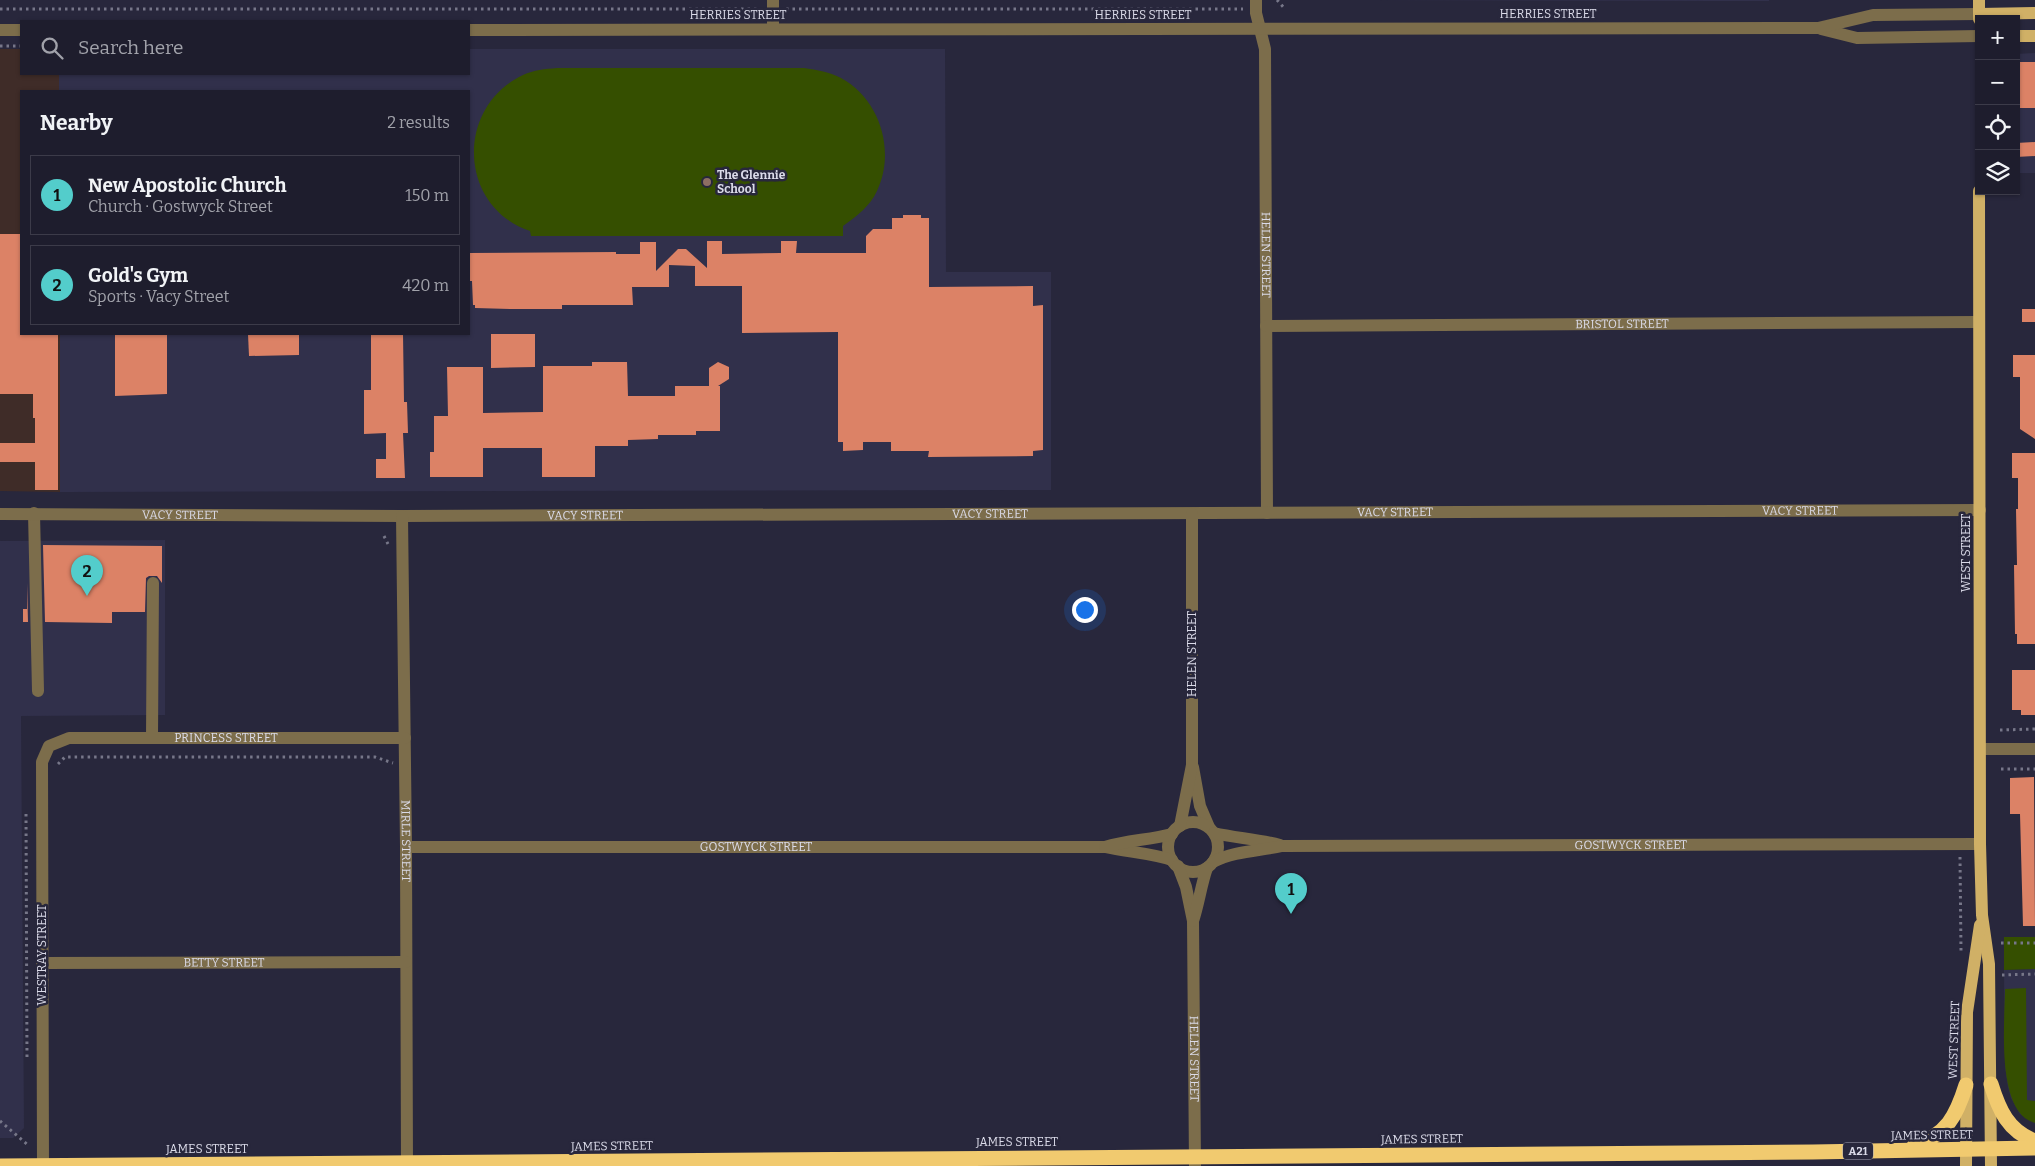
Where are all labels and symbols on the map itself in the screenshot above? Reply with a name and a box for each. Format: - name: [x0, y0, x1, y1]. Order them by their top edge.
- street label: HERRIES STREET: [1500, 7, 1596, 21]
- street label: HERRIES STREET: [690, 8, 786, 22]
- street label: HERRIES STREET: [1095, 8, 1191, 22]
- place label: The Glennie School: [717, 168, 786, 196]
- marker: The Glennie School: [701, 176, 713, 188]
- street label: HELEN STREET: [1259, 212, 1273, 298]
- street label: BRISTOL STREET: [1575, 317, 1669, 331]
- street label: VACY STREET: [1762, 504, 1838, 518]
- street label: VACY STREET: [1357, 505, 1433, 519]
- street label: VACY STREET: [952, 507, 1028, 521]
- street label: VACY STREET: [142, 508, 218, 522]
- street label: VACY STREET: [547, 508, 623, 522]
- street label: WEST STREET: [1959, 514, 1973, 592]
- pin: 2: [71, 555, 103, 596]
- your location: [1072, 597, 1098, 623]
- street label: HELEN STREET: [1185, 611, 1199, 697]
- street label: PRINCESS STREET: [174, 731, 278, 745]
- street label: MIRLE STREET: [398, 800, 413, 882]
- street label: GOSTWYCK STREET: [1575, 838, 1687, 852]
- street label: GOSTWYCK STREET: [700, 840, 812, 854]
- pin: 1: [1275, 873, 1307, 914]
- street label: WESTRAY STREET: [35, 904, 49, 1006]
- street label: BETTY STREET: [183, 955, 265, 970]
- street label: WEST STREET: [1946, 1000, 1962, 1080]
- street label: HELEN STREET: [1187, 1016, 1201, 1102]
- street label: JAMES STREET: [1890, 1127, 1973, 1143]
- street label: JAMES STREET: [1380, 1131, 1463, 1147]
- street label: JAMES STREET: [975, 1135, 1058, 1149]
- street label: JAMES STREET: [570, 1138, 653, 1154]
- street label: JAMES STREET: [165, 1142, 248, 1156]
- road number: A21: [1843, 1142, 1873, 1160]

